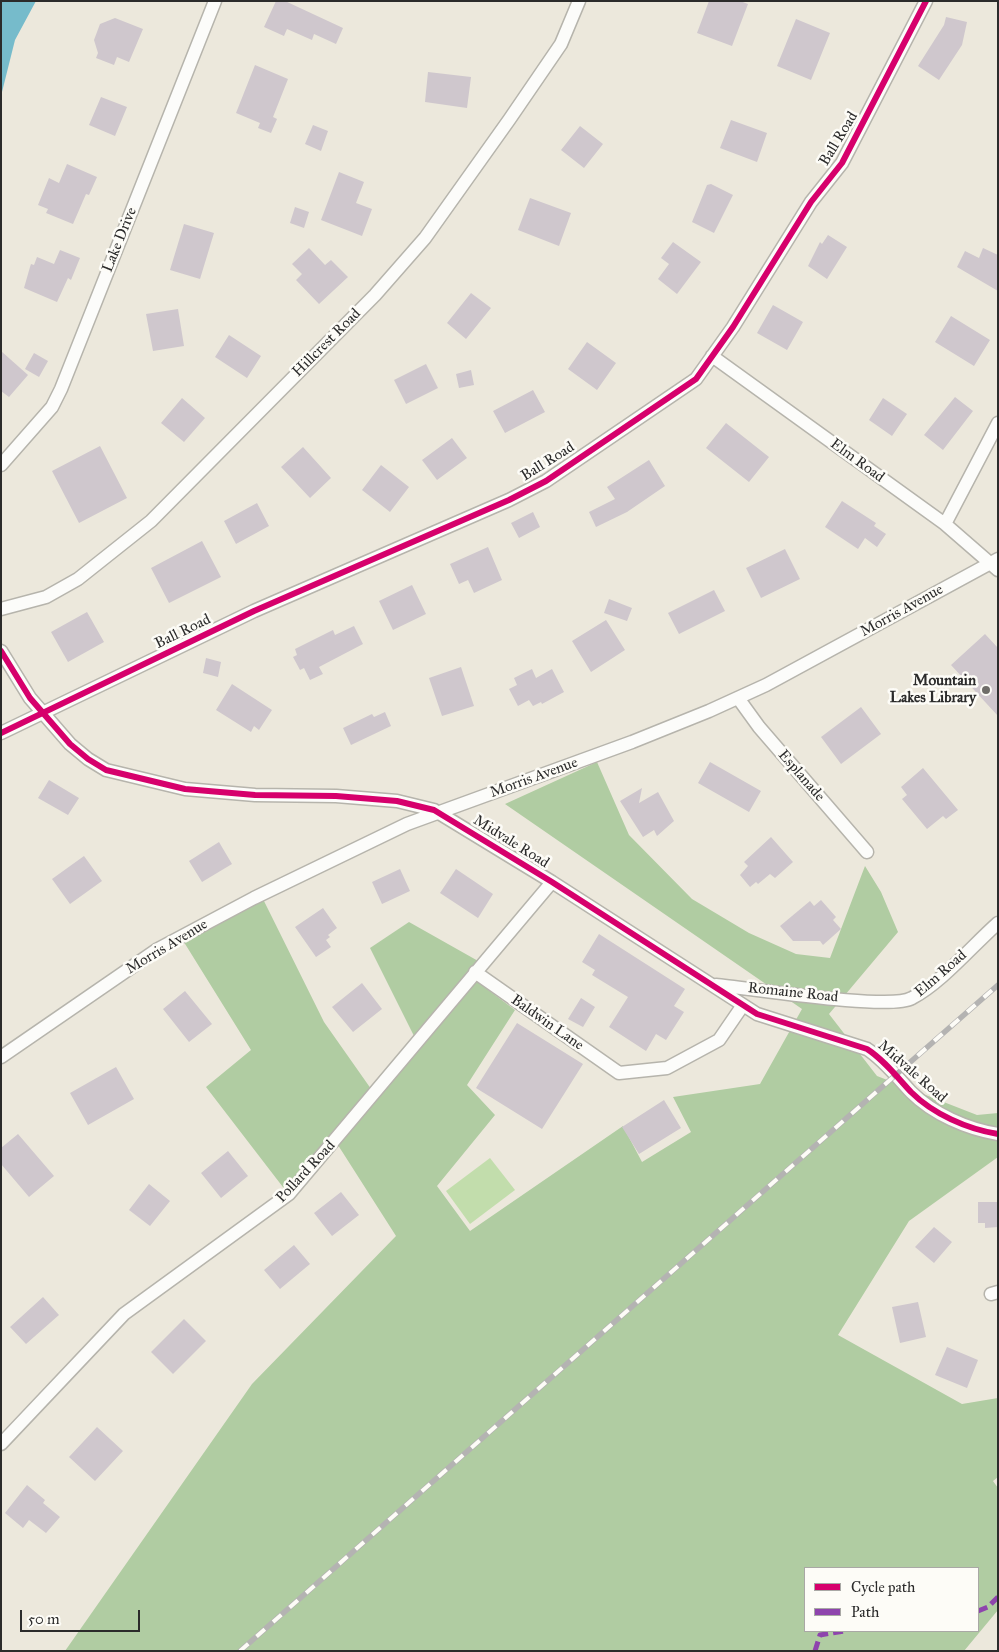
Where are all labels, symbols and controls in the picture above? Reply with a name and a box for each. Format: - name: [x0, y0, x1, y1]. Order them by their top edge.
- street label: Ball Road: [816, 109, 862, 169]
- street label: Lake Drive: [99, 205, 141, 275]
- street label: Hillcrest Road: [289, 305, 365, 381]
- street label: Elm Road: [826, 435, 888, 487]
- street label: Ball Road: [518, 439, 578, 485]
- street label: Morris Avenue: [857, 581, 947, 641]
- street label: Ball Road: [152, 611, 214, 653]
- place label: Mountain Lakes Library: [890, 672, 976, 707]
- marker: Mountain Lakes Library: [980, 684, 992, 696]
- street label: Esplanade: [774, 747, 828, 805]
- street label: Morris Avenue: [488, 754, 580, 802]
- street label: Midvale Road: [470, 812, 552, 872]
- street label: Morris Avenue: [123, 916, 211, 978]
- street label: Elm Road: [911, 947, 971, 1001]
- street label: Romaine Road: [747, 979, 839, 1007]
- street label: Baldwin Lane: [507, 991, 587, 1055]
- street label: Midvale Road: [874, 1037, 950, 1107]
- street label: Pollard Road: [273, 1137, 339, 1207]
- legend: [804, 1567, 979, 1632]
- text: Cycle path: [851, 1578, 915, 1596]
- scale bar: [22, 1600, 142, 1632]
- text: Path: [851, 1603, 879, 1621]
- text: 50 m: [28, 1610, 60, 1628]

